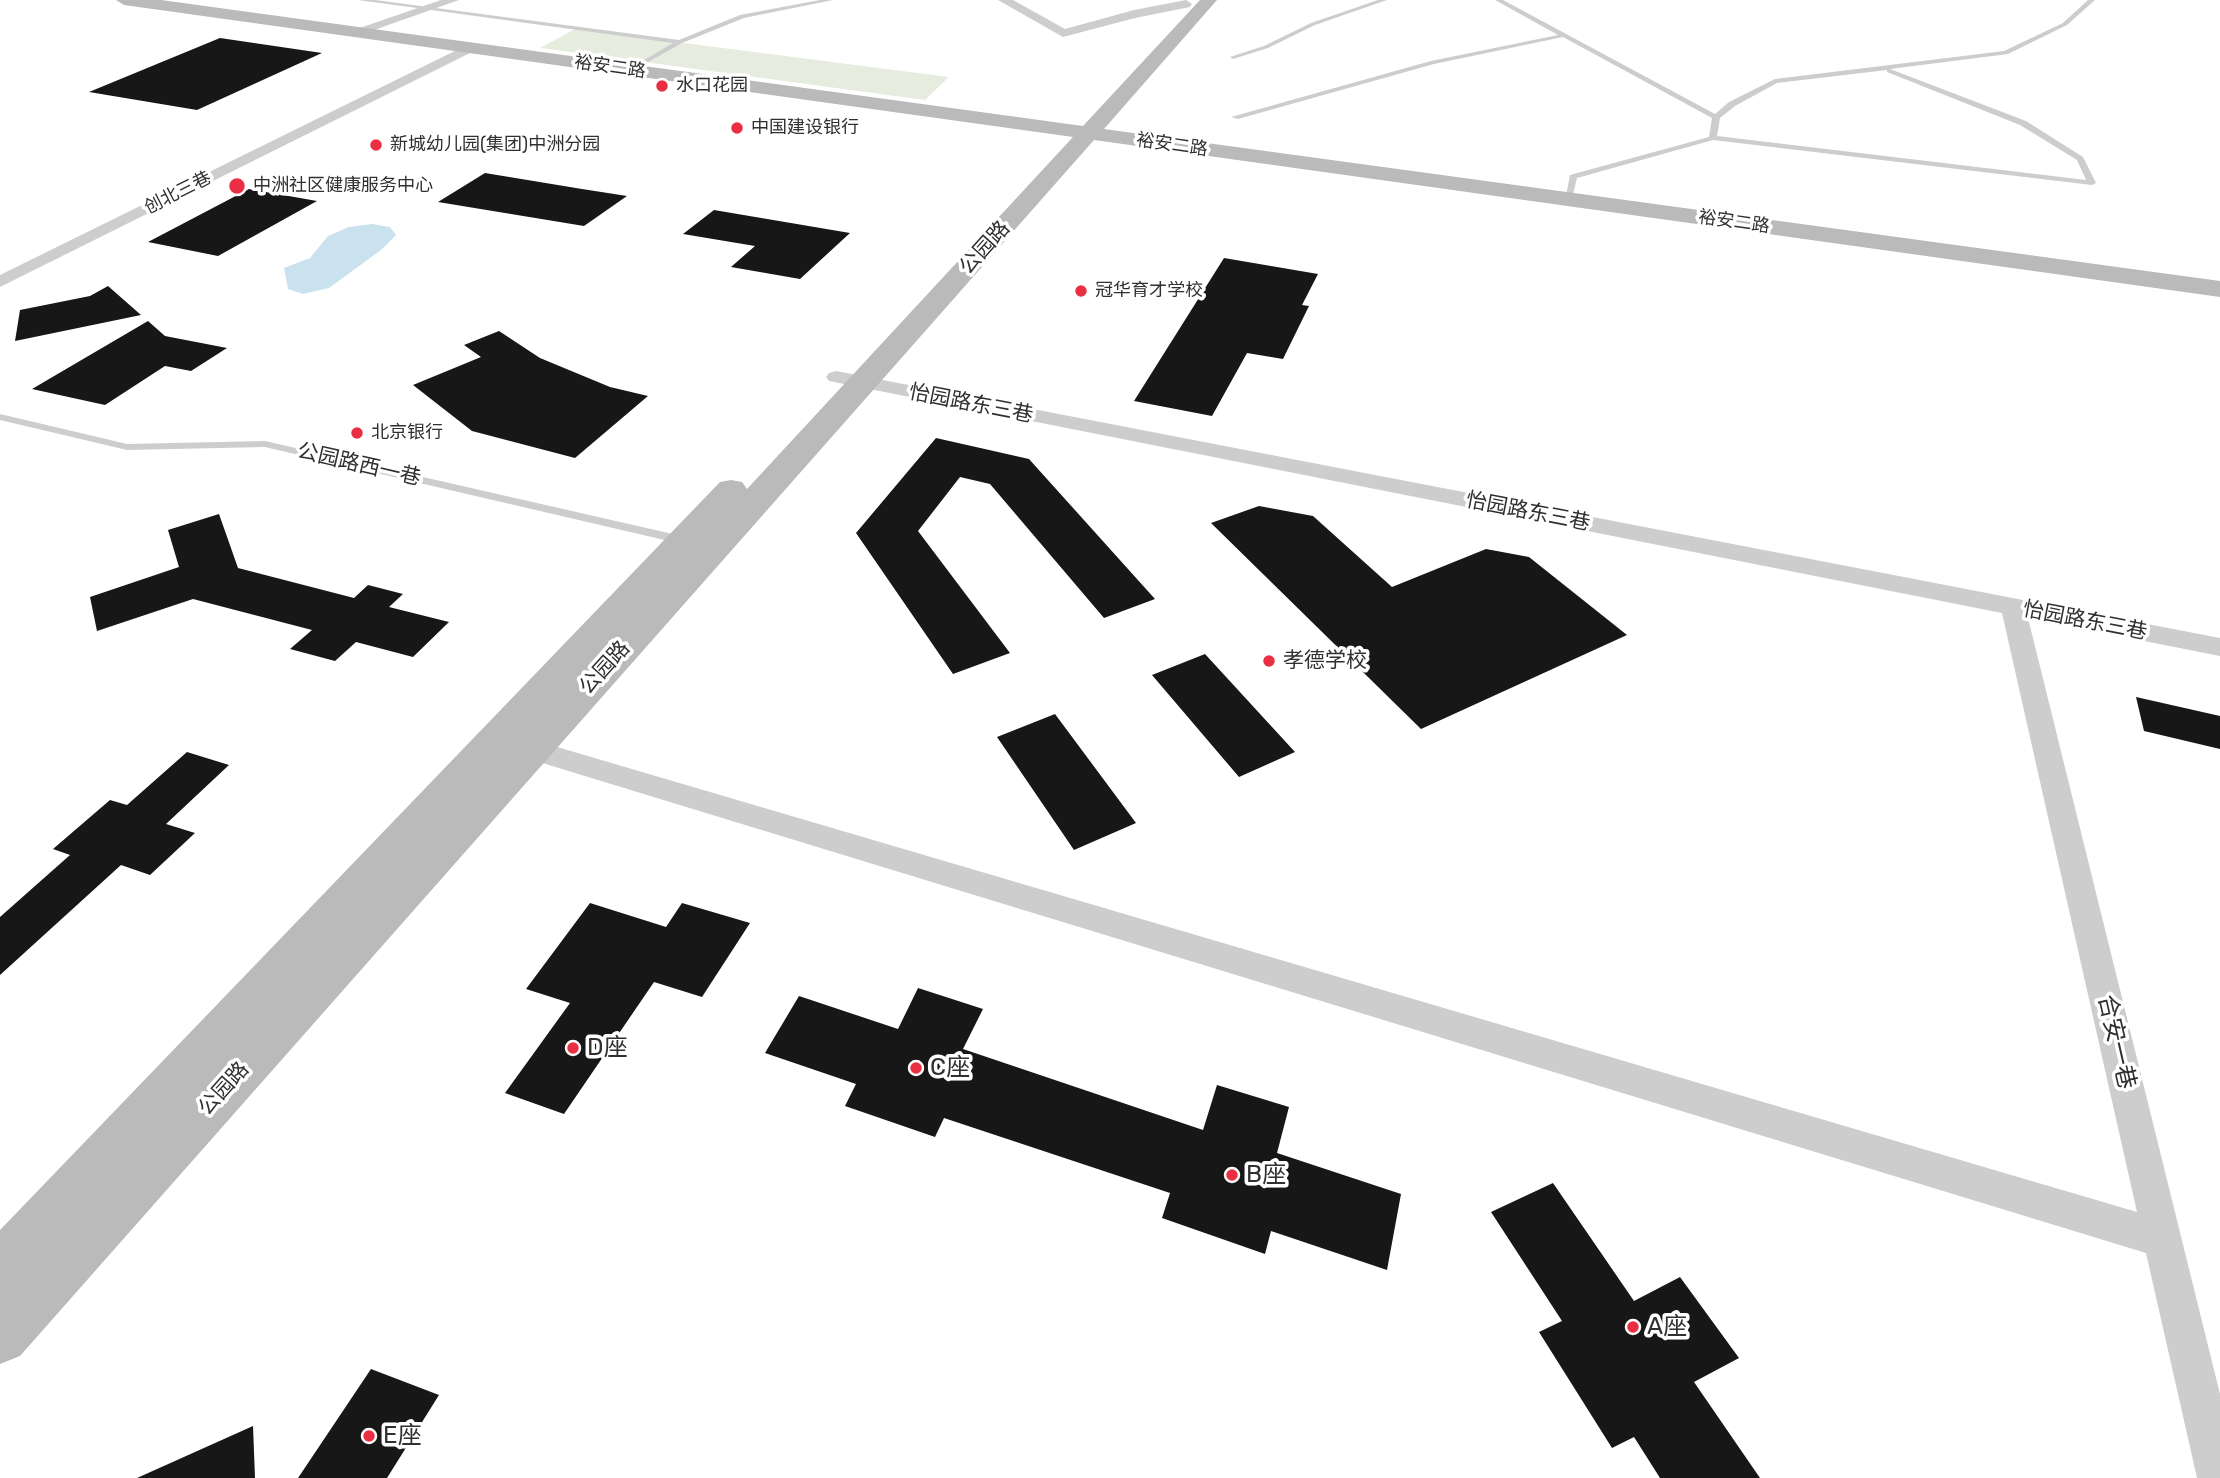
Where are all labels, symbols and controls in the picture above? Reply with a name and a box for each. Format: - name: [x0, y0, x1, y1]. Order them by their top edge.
- street label: 裕安二路: [573, 51, 647, 83]
- place label: 水口花园: [676, 75, 748, 97]
- marker: 水口花园: [654, 78, 670, 94]
- place label: 中国建设银行: [751, 117, 859, 139]
- marker: 中国建设银行: [729, 120, 745, 136]
- street label: 裕安二路: [1135, 129, 1209, 161]
- place label: 新城幼儿园(集团)中洲分园: [390, 134, 600, 156]
- marker: 新城幼儿园(集团)中洲分园: [368, 137, 384, 153]
- street label: 创北三巷: [141, 167, 215, 219]
- place label: 中洲社区健康服务中心: [253, 175, 433, 197]
- marker: 中洲社区健康服务中心: [227, 176, 247, 196]
- street label: 裕安二路: [1697, 206, 1771, 238]
- street label: 公园路: [955, 216, 1015, 280]
- place label: 冠华育才学校: [1095, 280, 1203, 302]
- marker: 冠华育才学校: [1073, 283, 1089, 299]
- street label: 怡园路东三巷: [907, 380, 1035, 428]
- place label: 北京银行: [371, 422, 443, 444]
- marker: 北京银行: [349, 425, 365, 441]
- street label: 公园路西一巷: [295, 439, 423, 491]
- street label: 怡园路东三巷: [1464, 488, 1592, 536]
- street label: 怡园路东三巷: [2021, 597, 2149, 645]
- street label: 公园路: [575, 636, 635, 700]
- place label: 孝德学校: [1283, 648, 1367, 674]
- marker: 孝德学校: [1261, 653, 1277, 669]
- street label: 合安一巷: [2091, 992, 2141, 1092]
- place label: D座: [587, 1034, 628, 1062]
- marker: D座: [565, 1040, 581, 1056]
- place label: C座: [930, 1054, 970, 1082]
- street label: 公园路: [194, 1057, 254, 1121]
- marker: C座: [908, 1060, 924, 1076]
- place label: B座: [1246, 1161, 1286, 1189]
- marker: B座: [1224, 1167, 1240, 1183]
- place label: A座: [1647, 1313, 1687, 1341]
- marker: A座: [1625, 1319, 1641, 1335]
- place label: E座: [383, 1422, 422, 1450]
- marker: E座: [361, 1428, 377, 1444]

